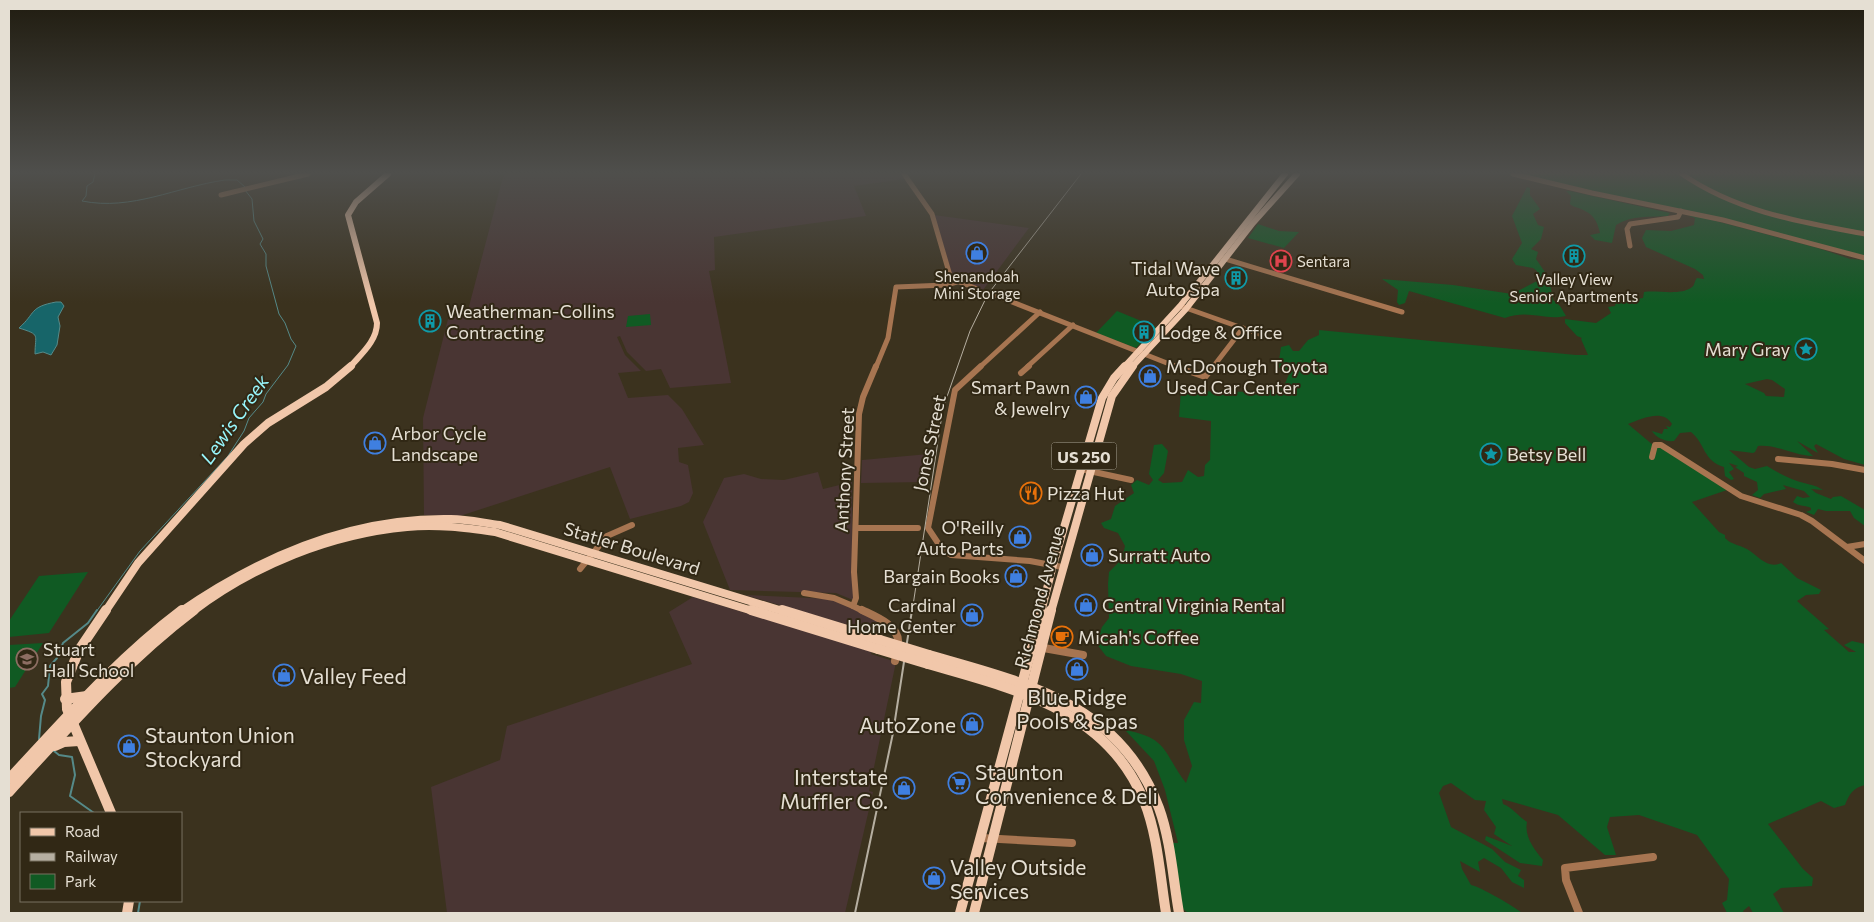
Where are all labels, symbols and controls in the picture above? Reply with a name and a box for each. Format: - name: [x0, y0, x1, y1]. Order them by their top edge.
- shop icon: Shenandoah Mini Storage: [965, 241, 989, 265]
- building icon: Valley View Senior Apartments: [1562, 244, 1586, 268]
- hospital icon: Sentara: [1269, 249, 1293, 273]
- place label: Sentara: [1297, 252, 1350, 270]
- place label: Tidal Wave Auto Spa: [1131, 257, 1220, 300]
- building icon: Tidal Wave Auto Spa: [1224, 266, 1248, 290]
- place label: Shenandoah Mini Storage: [934, 267, 1020, 302]
- place label: Valley View Senior Apartments: [1510, 270, 1639, 305]
- place label: Weatherman-Collins Contracting: [446, 300, 615, 343]
- building icon: Weatherman-Collins Contracting: [418, 309, 442, 333]
- building icon: Lodge & Office: [1132, 320, 1156, 344]
- place label: Lodge & Office: [1160, 321, 1282, 343]
- place icon: Mary Gray: [1794, 337, 1818, 361]
- place label: Mary Gray: [1705, 338, 1790, 360]
- place label: McDonough Toyota Used Car Center: [1166, 355, 1328, 398]
- shop icon: McDonough Toyota Used Car Center: [1138, 364, 1162, 388]
- water label: Lewis Creek: [195, 369, 274, 468]
- place label: Smart Pawn & Jewelry: [971, 376, 1070, 419]
- shop icon: Smart Pawn & Jewelry: [1074, 385, 1098, 409]
- street label: Jones Street: [908, 393, 950, 493]
- street label: Anthony Street: [830, 407, 858, 533]
- place label: Arbor Cycle Landscape: [391, 422, 487, 465]
- shop icon: Arbor Cycle Landscape: [363, 431, 387, 455]
- road number: US 250: [1052, 442, 1116, 470]
- place icon: Betsy Bell: [1479, 442, 1503, 466]
- place label: Betsy Bell: [1507, 443, 1586, 465]
- restaurant icon: Pizza Hut: [1019, 481, 1043, 505]
- place label: Pizza Hut: [1047, 482, 1125, 504]
- place label: O'Reilly Auto Parts: [917, 516, 1004, 559]
- street label: Statler Boulevard: [561, 517, 703, 579]
- street label: Richmond Avenue: [1009, 523, 1069, 671]
- shop icon: O'Reilly Auto Parts: [1008, 525, 1032, 549]
- shop icon: Surratt Auto: [1080, 543, 1104, 567]
- place label: Surratt Auto: [1108, 544, 1211, 566]
- shop icon: Bargain Books: [1004, 564, 1028, 588]
- place label: Bargain Books: [883, 565, 1000, 587]
- shop icon: Central Virginia Rental: [1074, 593, 1098, 617]
- place label: Cardinal Home Center: [847, 594, 956, 637]
- place label: Central Virginia Rental: [1102, 594, 1285, 616]
- shop icon: Cardinal Home Center: [960, 603, 984, 627]
- cafe icon: Micah's Coffee: [1050, 625, 1074, 649]
- place label: Micah's Coffee: [1078, 626, 1199, 648]
- place label: Stuart Hall School: [43, 638, 134, 681]
- school or university icon: Stuart Hall School: [15, 647, 39, 671]
- shop icon: Blue Ridge Pools & Spas: [1065, 657, 1089, 681]
- shop icon: Valley Feed: [272, 663, 296, 687]
- place label: Valley Feed: [300, 663, 407, 688]
- place label: Blue Ridge Pools & Spas: [1016, 684, 1138, 733]
- place label: AutoZone: [859, 712, 956, 737]
- shop icon: AutoZone: [960, 712, 984, 736]
- place label: Staunton Union Stockyard: [145, 722, 295, 771]
- shop icon: Staunton Union Stockyard: [117, 734, 141, 758]
- place label: Staunton Convenience & Deli: [975, 759, 1158, 808]
- place label: Interstate Muffler Co.: [780, 764, 888, 813]
- supermarket icon: Staunton Convenience & Deli: [947, 771, 971, 795]
- shop icon: Interstate Muffler Co.: [892, 776, 916, 800]
- legend: [20, 812, 182, 902]
- text: Road: [65, 822, 100, 840]
- text: Railway: [65, 847, 118, 865]
- place label: Valley Outside Services: [950, 854, 1086, 903]
- shop icon: Valley Outside Services: [922, 866, 946, 890]
- text: Park: [65, 872, 96, 890]

